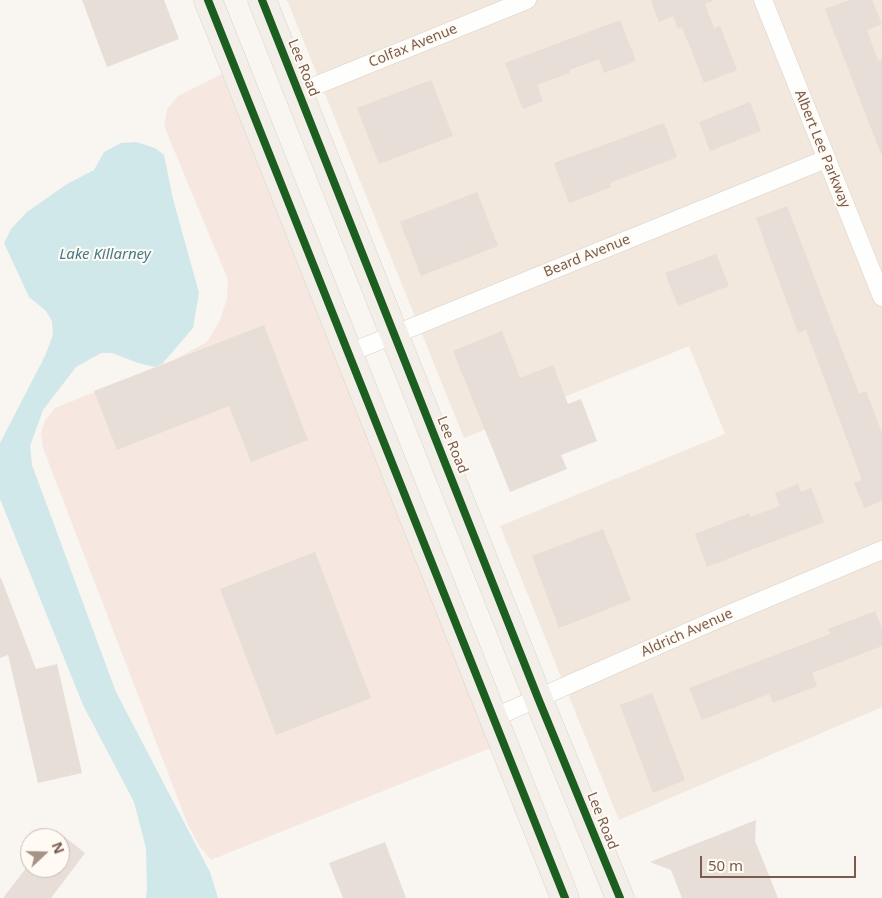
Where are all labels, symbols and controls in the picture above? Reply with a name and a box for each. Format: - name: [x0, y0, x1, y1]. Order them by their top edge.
- street label: Colfax Avenue: [366, 21, 460, 71]
- street label: Lee Road: [284, 37, 322, 99]
- street label: Albert Lee Parkway: [791, 87, 853, 211]
- street label: Beard Avenue: [541, 231, 633, 281]
- water label: Lake Killarney: [59, 246, 151, 264]
- street label: Lee Road: [433, 414, 471, 476]
- street label: Aldrich Avenue: [638, 605, 736, 661]
- street label: Lee Road: [583, 790, 621, 852]
- north arrow: [20, 828, 70, 878]
- text: N: [48, 839, 69, 857]
- scale bar: [702, 846, 858, 878]
- text: 50 m: [708, 855, 743, 875]

